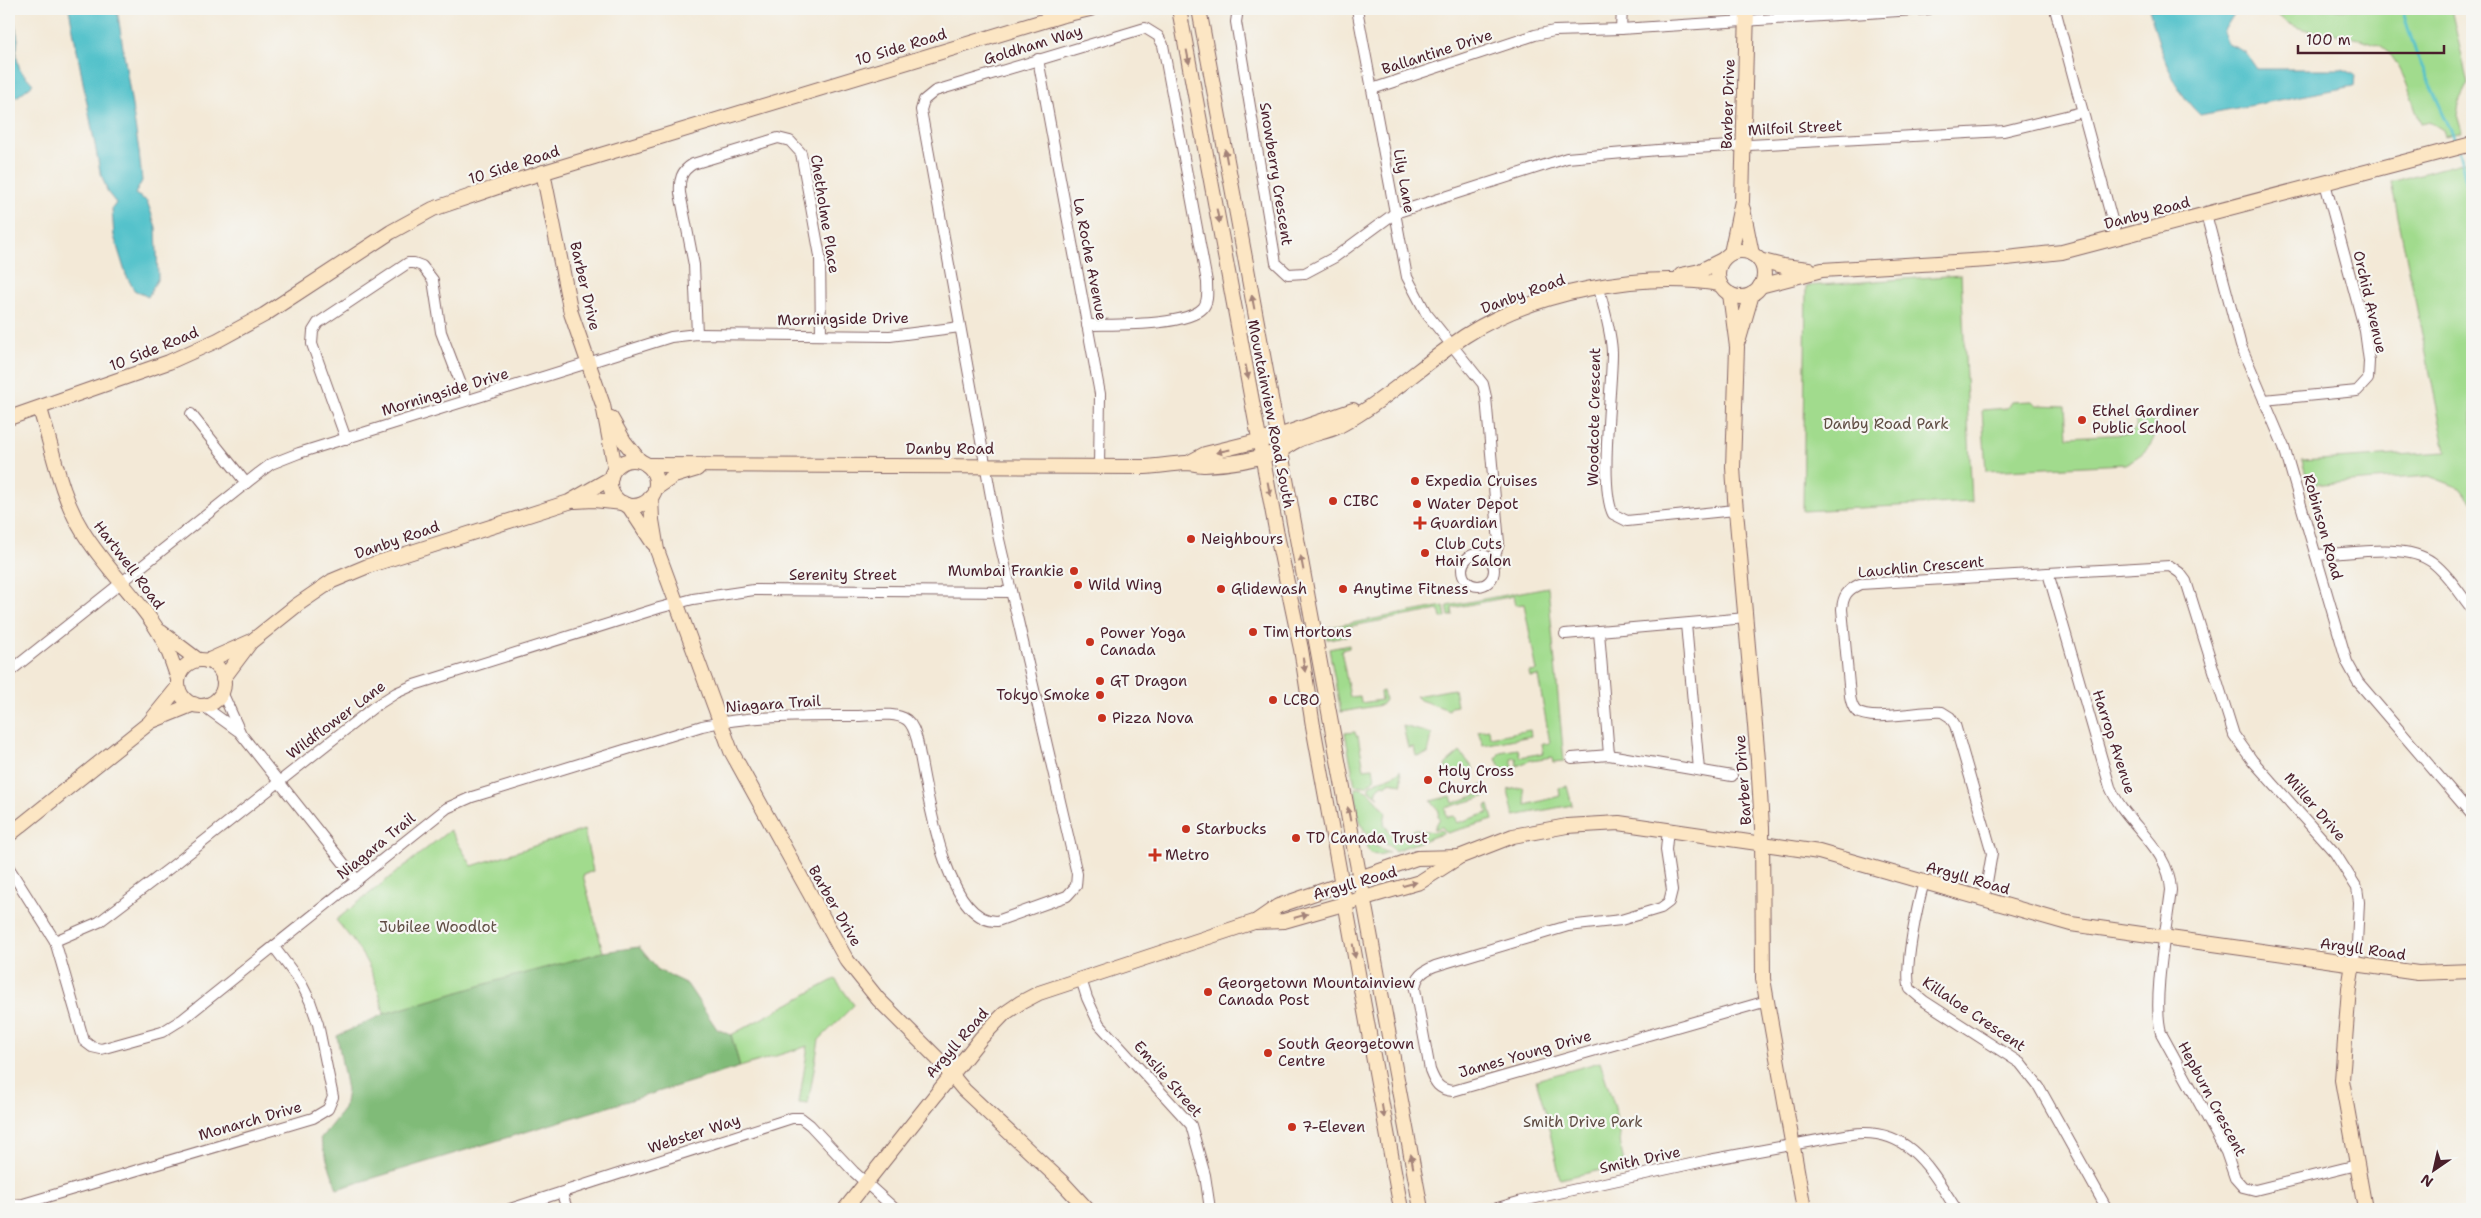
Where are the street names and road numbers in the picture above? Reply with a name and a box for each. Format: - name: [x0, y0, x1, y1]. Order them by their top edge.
- street label: Goldham Way: [981, 20, 1085, 70]
- street label: 10 Side Road: [853, 23, 950, 70]
- street label: Ballantine Drive: [1379, 25, 1495, 79]
- street label: Barber Drive: [1716, 58, 1740, 150]
- street label: Snowberry Crescent: [1255, 101, 1297, 247]
- street label: Milfoil Street: [1747, 116, 1843, 140]
- street label: 10 Side Road: [466, 141, 562, 189]
- street label: Lily Lane: [1389, 147, 1419, 215]
- street label: Chetholme Place: [806, 153, 844, 275]
- street label: Danby Road: [2102, 192, 2193, 234]
- street label: La Roche Avenue: [1068, 196, 1112, 322]
- street label: Barber Drive: [565, 240, 605, 332]
- street label: Orchid Avenue: [2348, 249, 2392, 355]
- street label: Danby Road: [1478, 269, 1568, 319]
- street label: Morningside Drive: [777, 308, 909, 330]
- street label: Mountainview Road South: [1243, 318, 1299, 510]
- street label: 10 Side Road: [106, 322, 202, 376]
- street label: Woodcote Crescent: [1583, 347, 1605, 487]
- street label: Morningside Drive: [379, 363, 511, 421]
- street label: Danby Road: [906, 439, 995, 459]
- street label: Robinson Road: [2298, 472, 2348, 583]
- street label: Danby Road: [352, 516, 442, 564]
- street label: Hartwell Road: [89, 517, 169, 614]
- street label: Lauchlin Crescent: [1857, 552, 1985, 582]
- street label: Serenity Street: [789, 565, 897, 585]
- street label: Wildflower Lane: [282, 676, 390, 764]
- street label: Harrop Avenue: [2088, 687, 2140, 797]
- street label: Niagara Trail: [725, 691, 822, 717]
- street label: Barber Drive: [1730, 734, 1756, 826]
- street label: Miller Drive: [2280, 769, 2350, 845]
- street label: Niagara Trail: [333, 808, 420, 884]
- street label: Argyll Road: [1924, 856, 2013, 900]
- street label: Argyll Road: [1311, 861, 1400, 905]
- street label: Barber Drive: [804, 862, 866, 950]
- street label: Argyll Road: [2319, 933, 2408, 965]
- street label: Killaloe Crescent: [1918, 972, 2030, 1056]
- street label: Argyll Road: [921, 1003, 993, 1082]
- street label: James Young Drive: [1456, 1025, 1594, 1083]
- street label: Emslie Street: [1129, 1037, 1207, 1121]
- street label: Hepburn Crescent: [2173, 1038, 2251, 1160]
- street label: Monarch Drive: [196, 1097, 304, 1145]
- street label: Webster Way: [645, 1110, 743, 1158]
- street label: Smith Drive: [1598, 1142, 1682, 1178]

